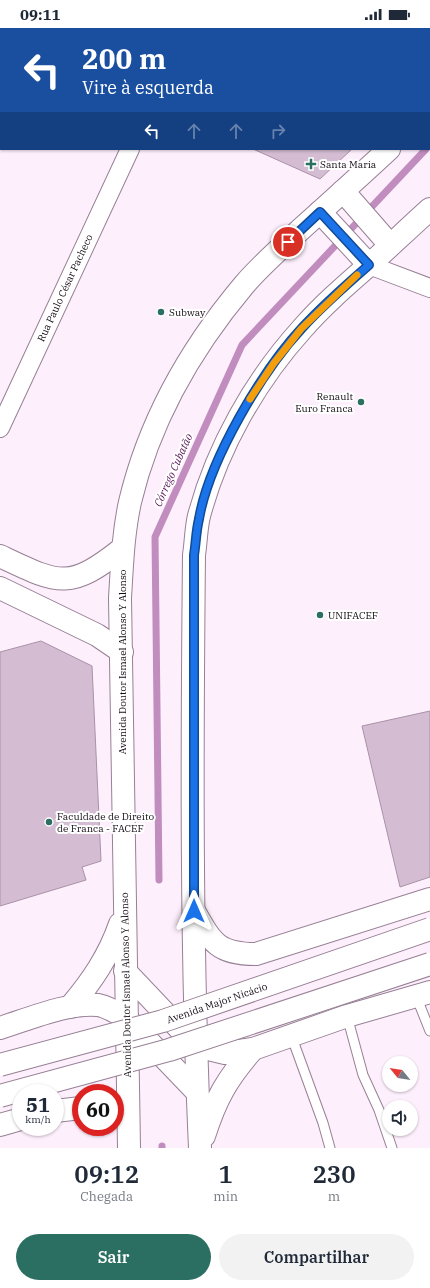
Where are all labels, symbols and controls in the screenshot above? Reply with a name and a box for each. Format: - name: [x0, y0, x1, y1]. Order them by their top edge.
- text: 09:11: [20, 5, 61, 24]
- text: 200 m: [82, 40, 166, 77]
- icon: left: [16, 44, 68, 96]
- text: Vire à esquerda: [82, 76, 214, 99]
- icon: left: [141, 120, 163, 142]
- icon: ahead: [183, 120, 205, 142]
- icon: ahead: [225, 120, 247, 142]
- icon: right: [267, 120, 289, 142]
- marker: Santa Maria: [305, 158, 317, 170]
- place label: Santa Maria: [320, 158, 377, 171]
- pin: [271, 225, 305, 259]
- icon: arrive: [277, 231, 299, 253]
- street label: Rua Paulo César Pacheco: [34, 232, 96, 344]
- place label: Subway: [169, 306, 206, 319]
- marker: Subway: [156, 307, 166, 317]
- place label: Renault Euro Franca: [295, 390, 354, 415]
- marker: Renault Euro Franca: [356, 397, 366, 407]
- water label: Córrego Cubatão: [151, 431, 196, 509]
- street label: Avenida Doutor Ismael Alonso Y Alonso: [116, 569, 129, 755]
- place label: UNIFACEF: [328, 609, 378, 622]
- marker: UNIFACEF: [315, 610, 325, 620]
- place label: Faculdade de Direito de Franca - FACEF: [57, 810, 154, 835]
- marker: Faculdade de Direito de Franca - FACEF: [44, 817, 54, 827]
- position arrow: [173, 890, 215, 932]
- street label: Avenida Doutor Ismael Alonso Y Alonso: [118, 892, 134, 1078]
- street label: Avenida Major Nicácio: [165, 980, 269, 1026]
- north arrow: [382, 1056, 418, 1092]
- map controls: [382, 1056, 418, 1136]
- speed limit sign: 60: [72, 1084, 124, 1136]
- text: 51: [26, 1091, 50, 1118]
- button: sound: [382, 1100, 418, 1136]
- text: km/h: [25, 1113, 51, 1126]
- text: 09:12: [74, 1158, 139, 1190]
- text: 1: [219, 1158, 233, 1190]
- text: 230: [312, 1158, 356, 1190]
- text: Chegada: [80, 1188, 133, 1205]
- text: min: [213, 1188, 238, 1205]
- text: m: [328, 1188, 340, 1205]
- button: Sair: [16, 1234, 211, 1280]
- button: Compartilhar: [219, 1234, 414, 1280]

